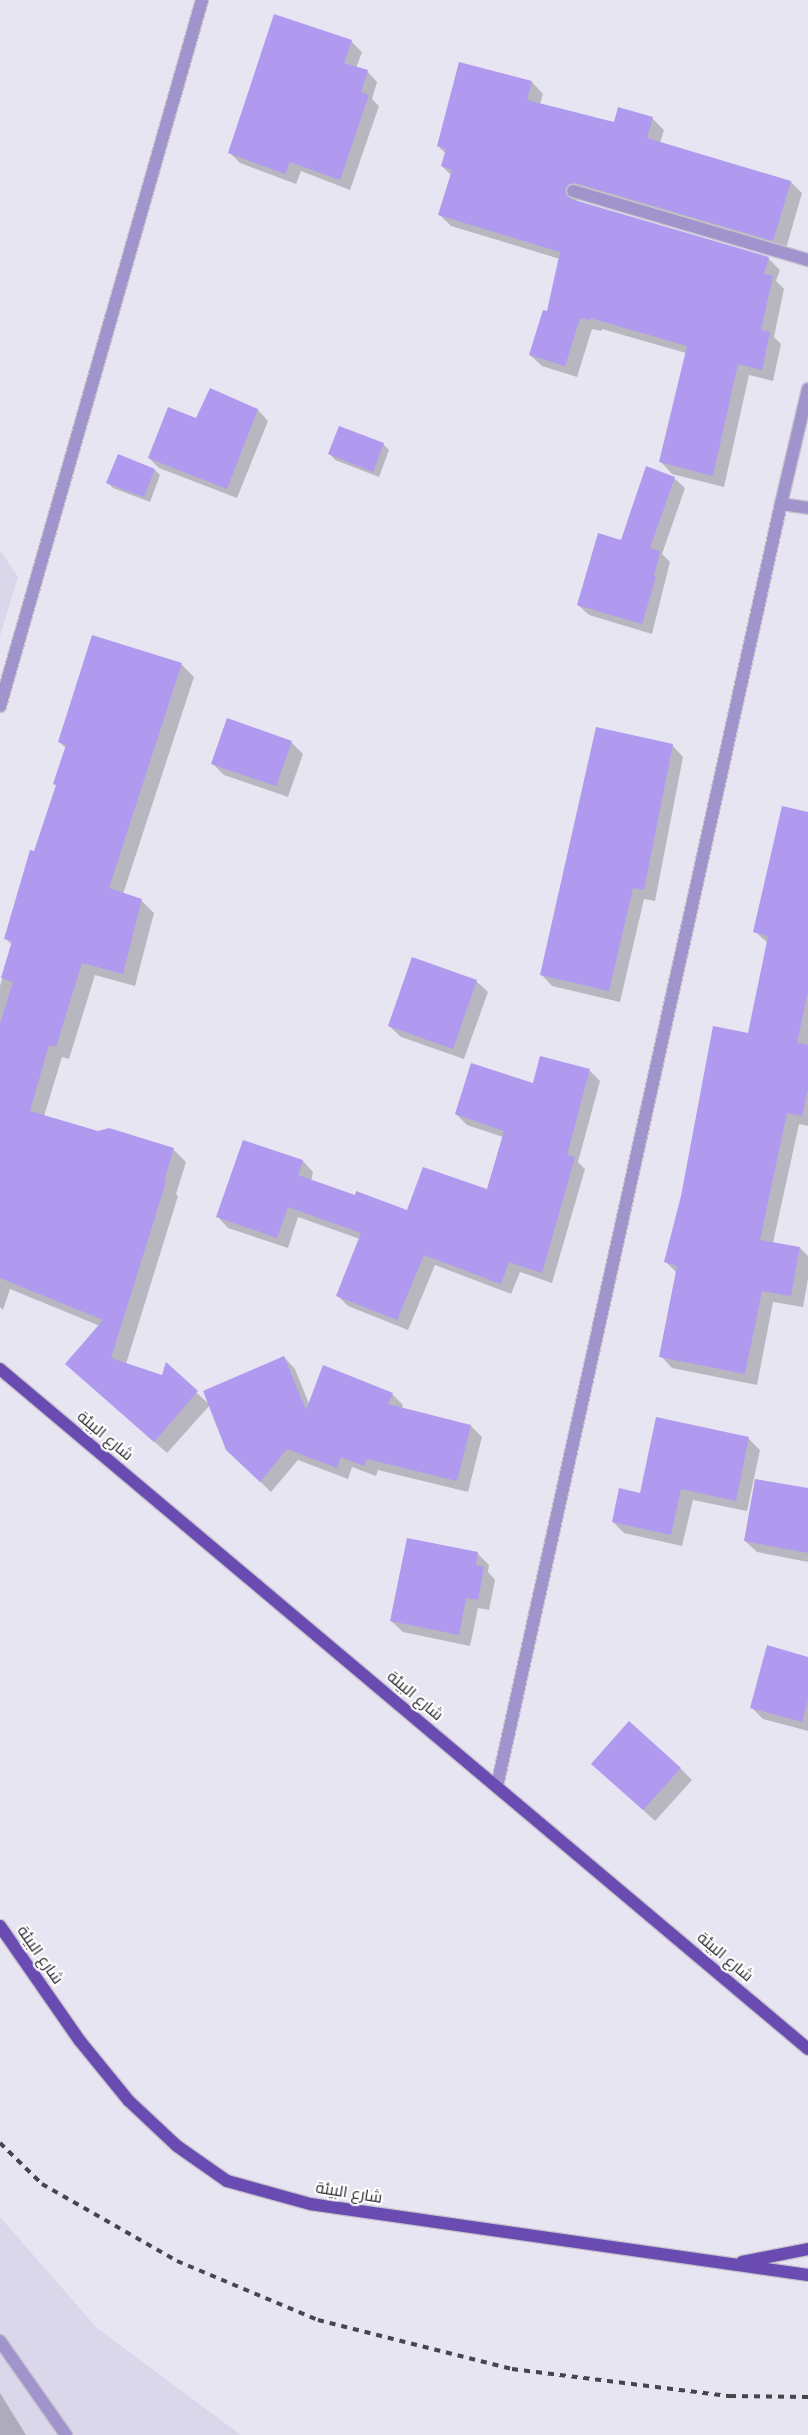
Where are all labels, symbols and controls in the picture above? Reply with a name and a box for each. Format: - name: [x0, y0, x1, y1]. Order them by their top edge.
- street label: شارع البيئة: [73, 1407, 137, 1465]
- street label: شارع البيئة: [383, 1667, 447, 1725]
- street label: شارع البيئة: [13, 1922, 67, 1988]
- street label: شارع البيئة: [693, 1928, 757, 1986]
- street label: شارع البيئة: [314, 2178, 384, 2208]

